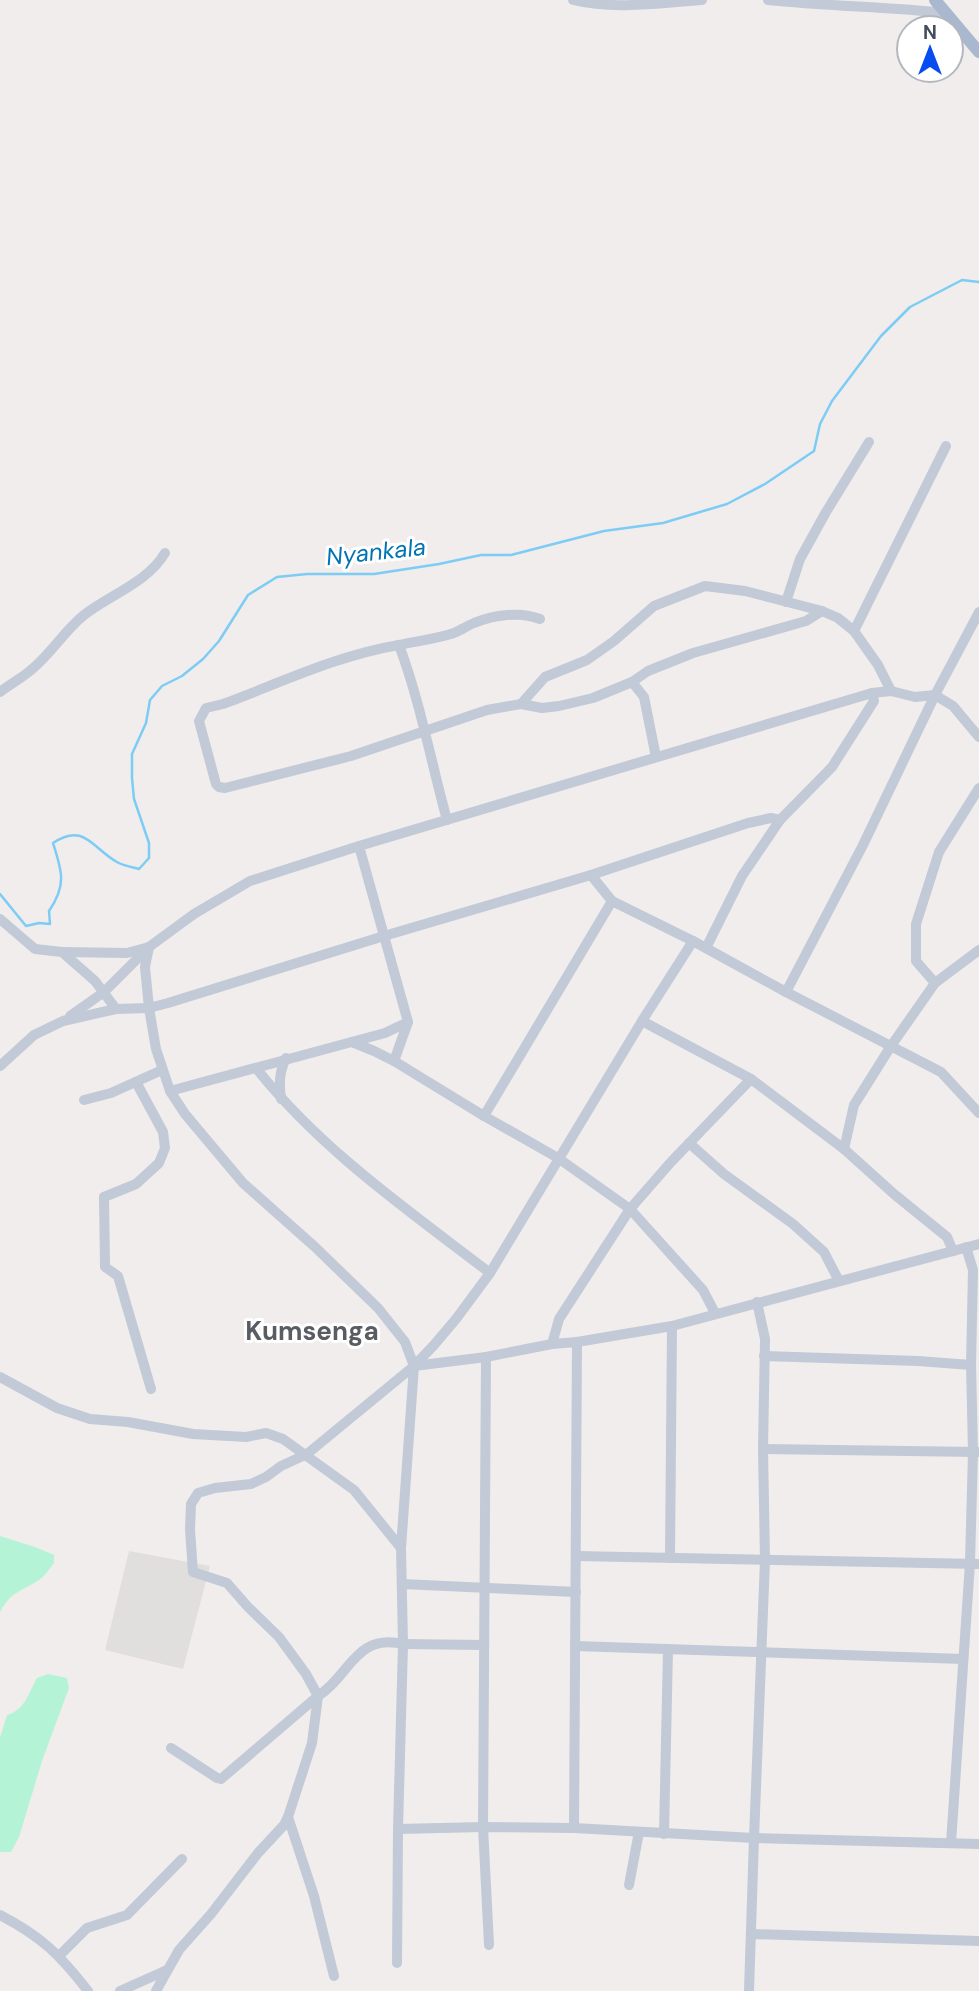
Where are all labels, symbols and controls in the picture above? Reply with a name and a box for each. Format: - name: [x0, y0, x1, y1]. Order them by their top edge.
- north arrow: [895, 14, 965, 84]
- text: N: [923, 20, 937, 45]
- water label: Nyankala: [324, 531, 427, 572]
- district label: Kumsenga: [245, 1314, 379, 1348]

